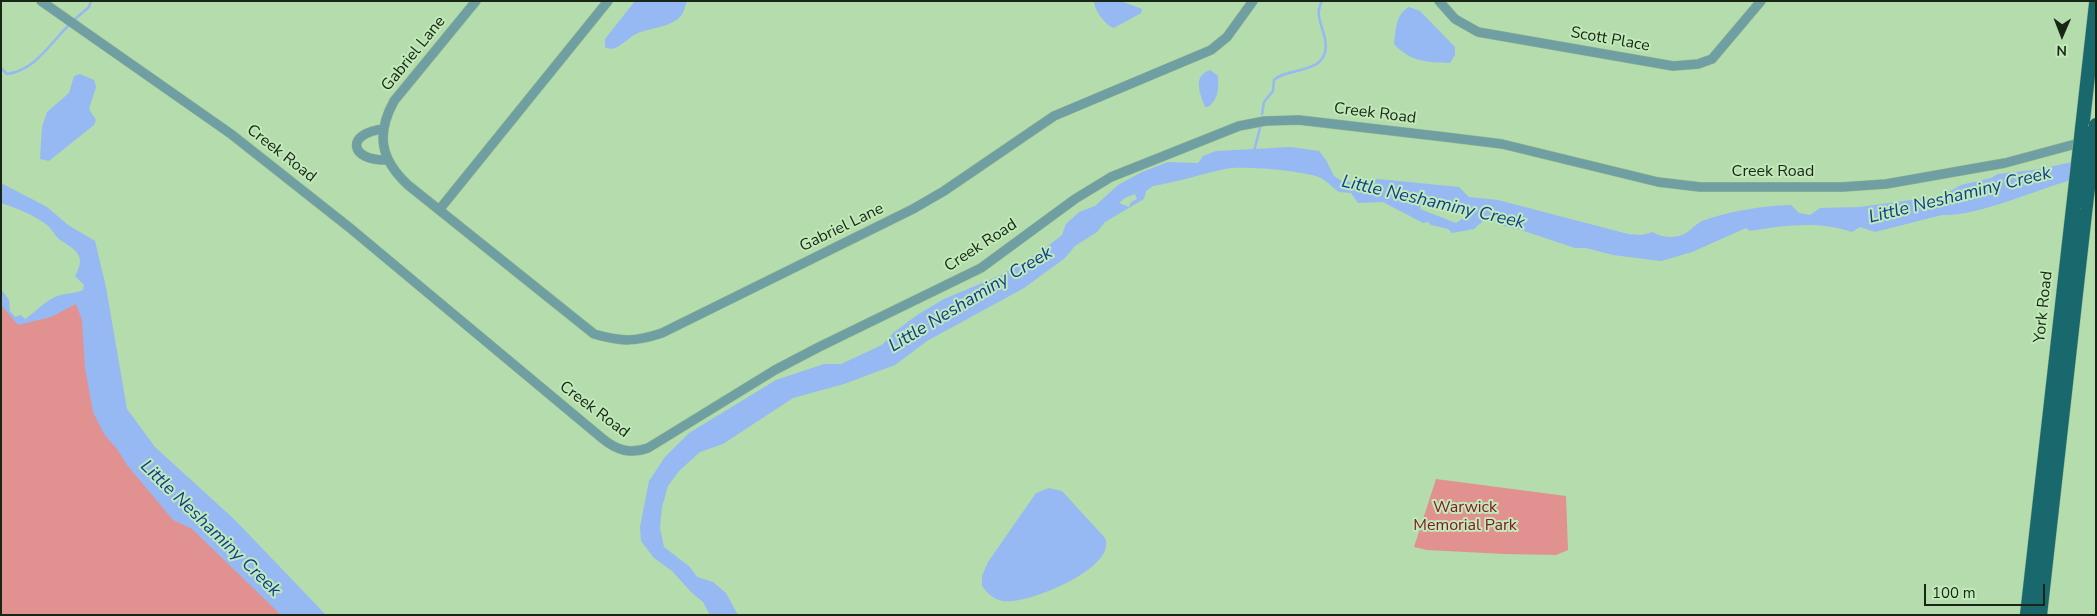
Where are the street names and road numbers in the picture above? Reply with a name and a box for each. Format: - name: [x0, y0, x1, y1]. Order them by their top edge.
- street label: Gabriel Lane: [378, 13, 450, 95]
- street label: Scott Place: [1569, 24, 1651, 56]
- street label: Creek Road: [1333, 99, 1417, 129]
- street label: Creek Road: [242, 121, 320, 187]
- street label: Creek Road: [1732, 162, 1814, 182]
- street label: Gabriel Lane: [797, 199, 887, 257]
- street label: Creek Road: [941, 215, 1021, 277]
- street label: York Road: [2031, 270, 2057, 344]
- street label: Creek Road: [555, 377, 633, 443]

